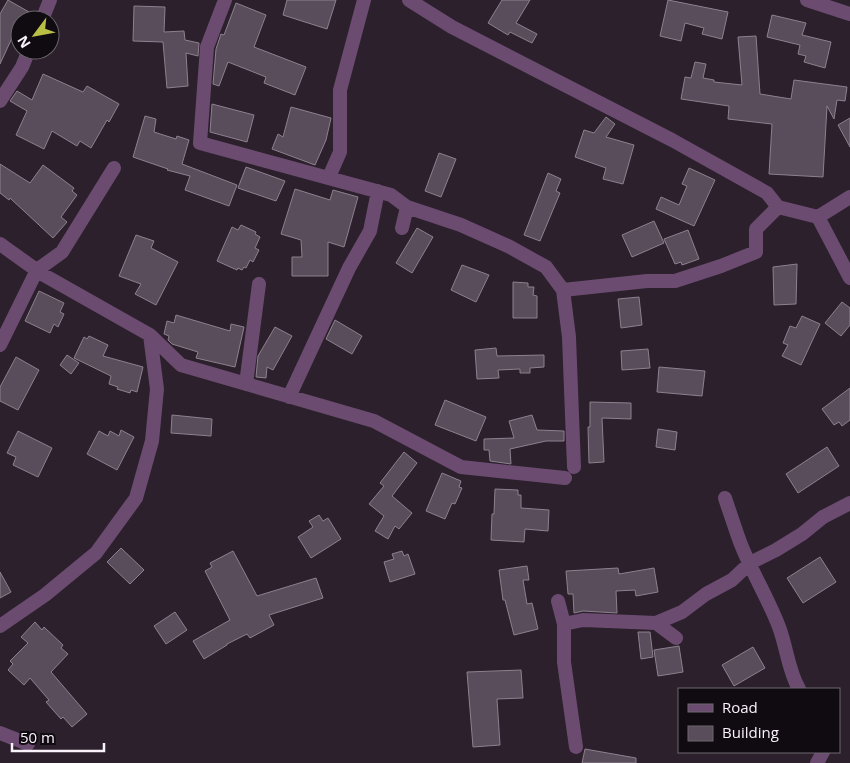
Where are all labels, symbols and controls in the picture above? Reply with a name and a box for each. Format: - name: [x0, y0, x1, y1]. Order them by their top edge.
- north arrow: [10, 10, 60, 60]
- text: N: [12, 32, 35, 52]
- legend: [678, 688, 840, 753]
- text: Road: [722, 697, 758, 717]
- scale bar: [12, 720, 105, 752]
- text: Building: [722, 722, 779, 742]
- text: 50 m: [20, 727, 55, 747]

